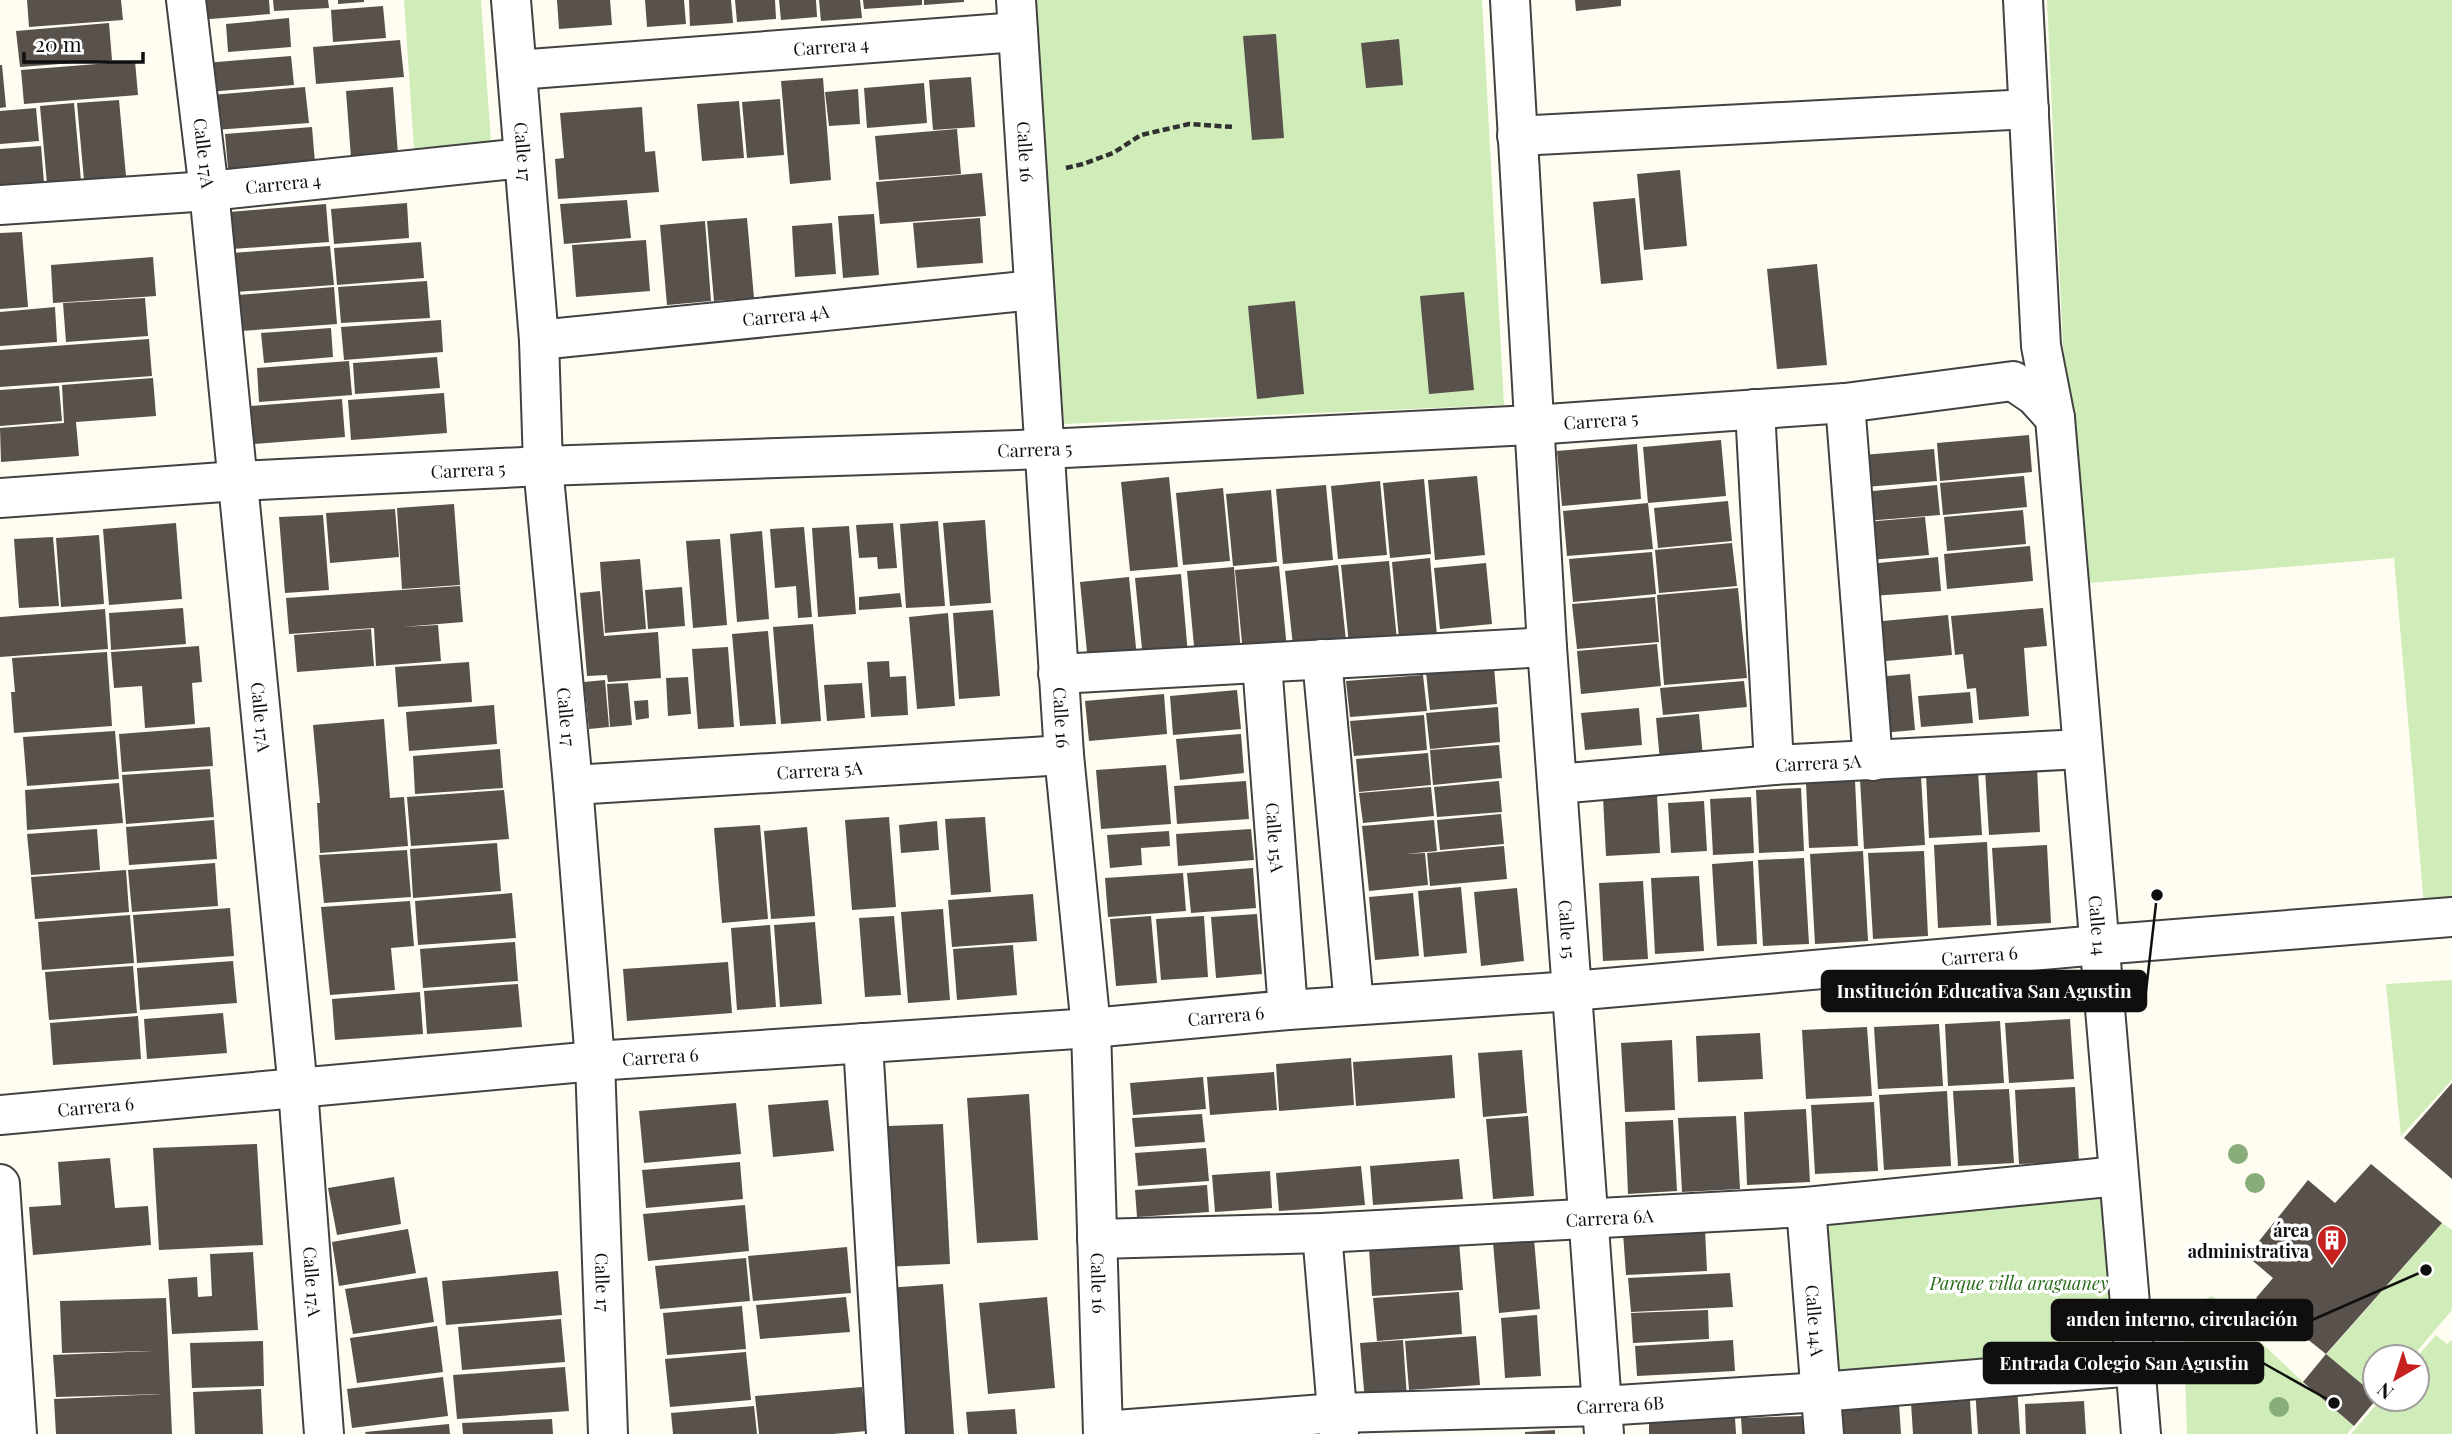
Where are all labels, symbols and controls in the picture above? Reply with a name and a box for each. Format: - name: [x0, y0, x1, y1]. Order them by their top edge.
- scale bar: [24, 21, 144, 65]
- text: 20 m: [35, 29, 82, 57]
- street label: Carrera 4: [792, 31, 870, 61]
- street label: Calle 17A: [188, 117, 221, 190]
- street label: Calle 16: [1012, 120, 1040, 183]
- street label: Calle 17: [509, 121, 538, 183]
- street label: Carrera 4: [244, 167, 322, 199]
- street label: Carrera 4A: [741, 299, 831, 331]
- street label: Carrera 5: [1563, 406, 1639, 435]
- street label: Carrera 5: [997, 436, 1073, 463]
- street label: Carrera 5: [430, 456, 506, 483]
- street label: Calle 17A: [246, 681, 277, 754]
- street label: Calle 17: [552, 686, 581, 748]
- street label: Calle 16: [1048, 686, 1076, 749]
- street label: Carrera 5A: [1774, 748, 1862, 777]
- street label: Carrera 5A: [776, 755, 864, 785]
- street label: Calle 15A: [1260, 802, 1290, 874]
- street label: Calle 14: [2083, 894, 2112, 957]
- street label: Calle 15: [1553, 899, 1582, 960]
- street label: Carrera 6: [1940, 940, 2019, 971]
- callout: Institución Educativa San Agustin: [1822, 971, 2146, 1011]
- text: Institución Educativa San Agustin: [1836, 977, 2132, 1003]
- street label: Carrera 6: [1187, 1000, 1265, 1031]
- street label: Carrera 6: [621, 1042, 699, 1071]
- street label: Carrera 6: [56, 1091, 135, 1122]
- street label: Carrera 6A: [1565, 1203, 1655, 1232]
- place label: área administrativa: [2188, 1218, 2310, 1263]
- building icon: área administrativa: [2315, 1223, 2349, 1267]
- street label: Calle 17A: [298, 1246, 327, 1318]
- street label: Calle 17: [590, 1252, 616, 1313]
- street label: Calle 16: [1086, 1252, 1111, 1314]
- park label: Parque villa araguaney: [1929, 1271, 2109, 1295]
- street label: Calle 14A: [1800, 1284, 1830, 1358]
- callout: anden interno, circulación: [2052, 1300, 2312, 1340]
- text: anden interno, circulación: [2066, 1305, 2298, 1331]
- callout: Entrada Colegio San Agustin: [1984, 1343, 2263, 1383]
- north arrow: [2361, 1343, 2431, 1413]
- text: Entrada Colegio San Agustin: [1999, 1349, 2249, 1375]
- text: N: [2371, 1377, 2398, 1406]
- street label: Carrera 6B: [1576, 1390, 1665, 1419]

